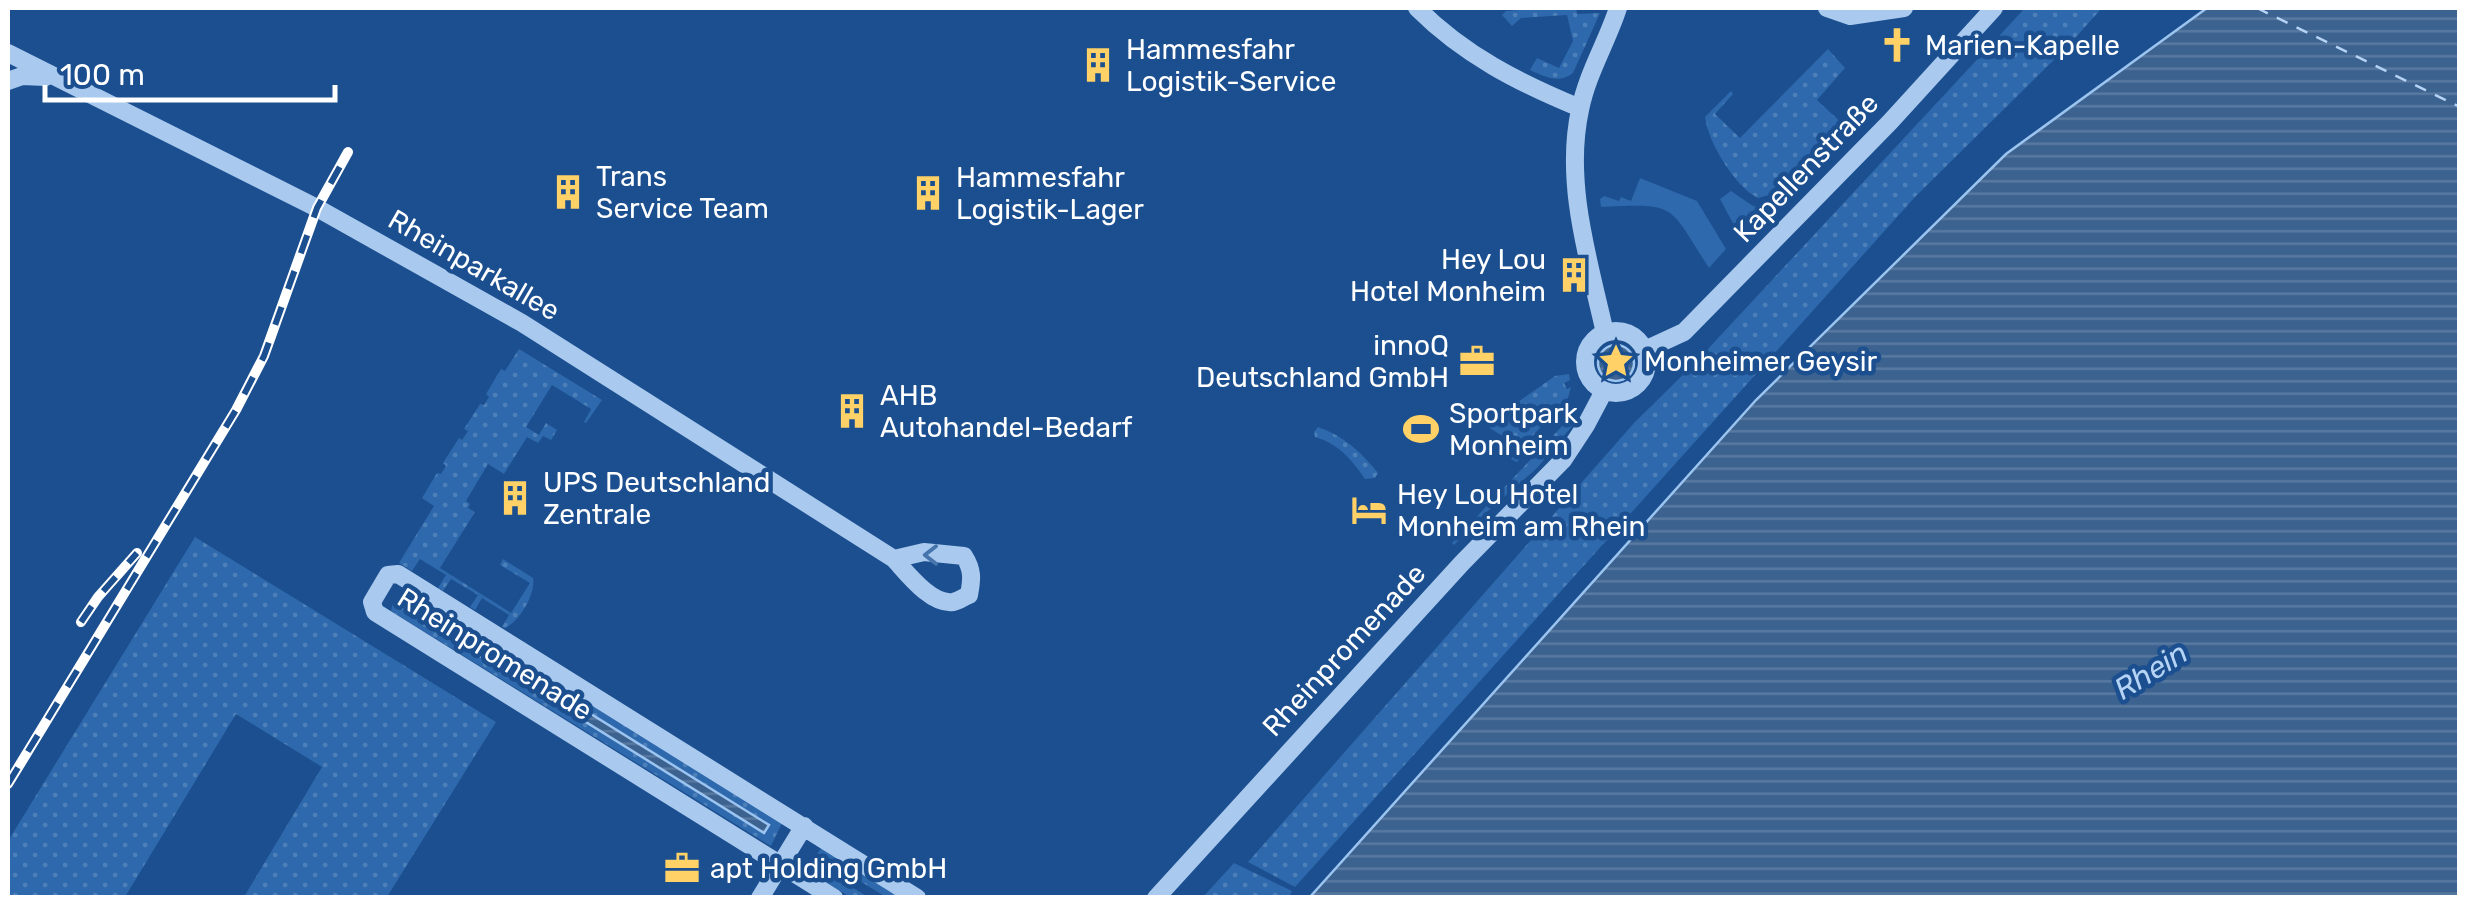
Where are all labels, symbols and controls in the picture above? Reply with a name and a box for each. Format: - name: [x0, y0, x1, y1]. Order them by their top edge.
- church icon: Marien-Kapelle: [1878, 26, 1916, 64]
- place label: Marien-Kapelle: [1925, 29, 2120, 62]
- place label: Hammesfahr Logistik-Service: [1126, 33, 1337, 98]
- scale bar: [45, 40, 335, 102]
- building icon: Hammesfahr Logistik-Service: [1079, 46, 1117, 84]
- text: 100 m: [60, 57, 145, 93]
- street label: Kapellenstraße: [1727, 87, 1885, 249]
- place label: Trans Service Team: [596, 160, 769, 225]
- place label: Hammesfahr Logistik-Lager: [956, 161, 1144, 226]
- building icon: Trans Service Team: [549, 173, 587, 211]
- building icon: Hammesfahr Logistik-Lager: [909, 174, 947, 212]
- street label: Rheinparkallee: [383, 203, 565, 327]
- place label: Hey Lou Hotel Monheim: [1350, 243, 1546, 308]
- building icon: Hey Lou Hotel Monheim: [1555, 256, 1593, 294]
- place label: innoQ Deutschland GmbH: [1196, 329, 1449, 394]
- office icon: innoQ Deutschland GmbH: [1458, 342, 1496, 380]
- place icon: Monheimer Geysir: [1597, 342, 1635, 380]
- place label: Monheimer Geysir: [1644, 345, 1877, 378]
- place label: AHB Autohandel-Bedarf: [880, 379, 1133, 444]
- building icon: AHB Autohandel-Bedarf: [833, 392, 871, 430]
- place label: Sportpark Monheim: [1449, 397, 1579, 462]
- sports icon: Sportpark Monheim: [1402, 410, 1440, 448]
- place label: UPS Deutschland Zentrale: [543, 466, 770, 531]
- place label: Hey Lou Hotel Monheim am Rhein: [1397, 478, 1646, 543]
- building icon: UPS Deutschland Zentrale: [496, 479, 534, 517]
- hotel icon: Hey Lou Hotel Monheim am Rhein: [1350, 491, 1388, 529]
- one-way arrow: [922, 544, 938, 566]
- street label: Rheinpromenade: [1256, 557, 1432, 743]
- street label: Rheinpromenade: [392, 581, 598, 727]
- water label: Rhein: [2107, 635, 2195, 707]
- office icon: apt Holding GmbH: [663, 849, 701, 887]
- place label: apt Holding GmbH: [710, 852, 947, 885]

